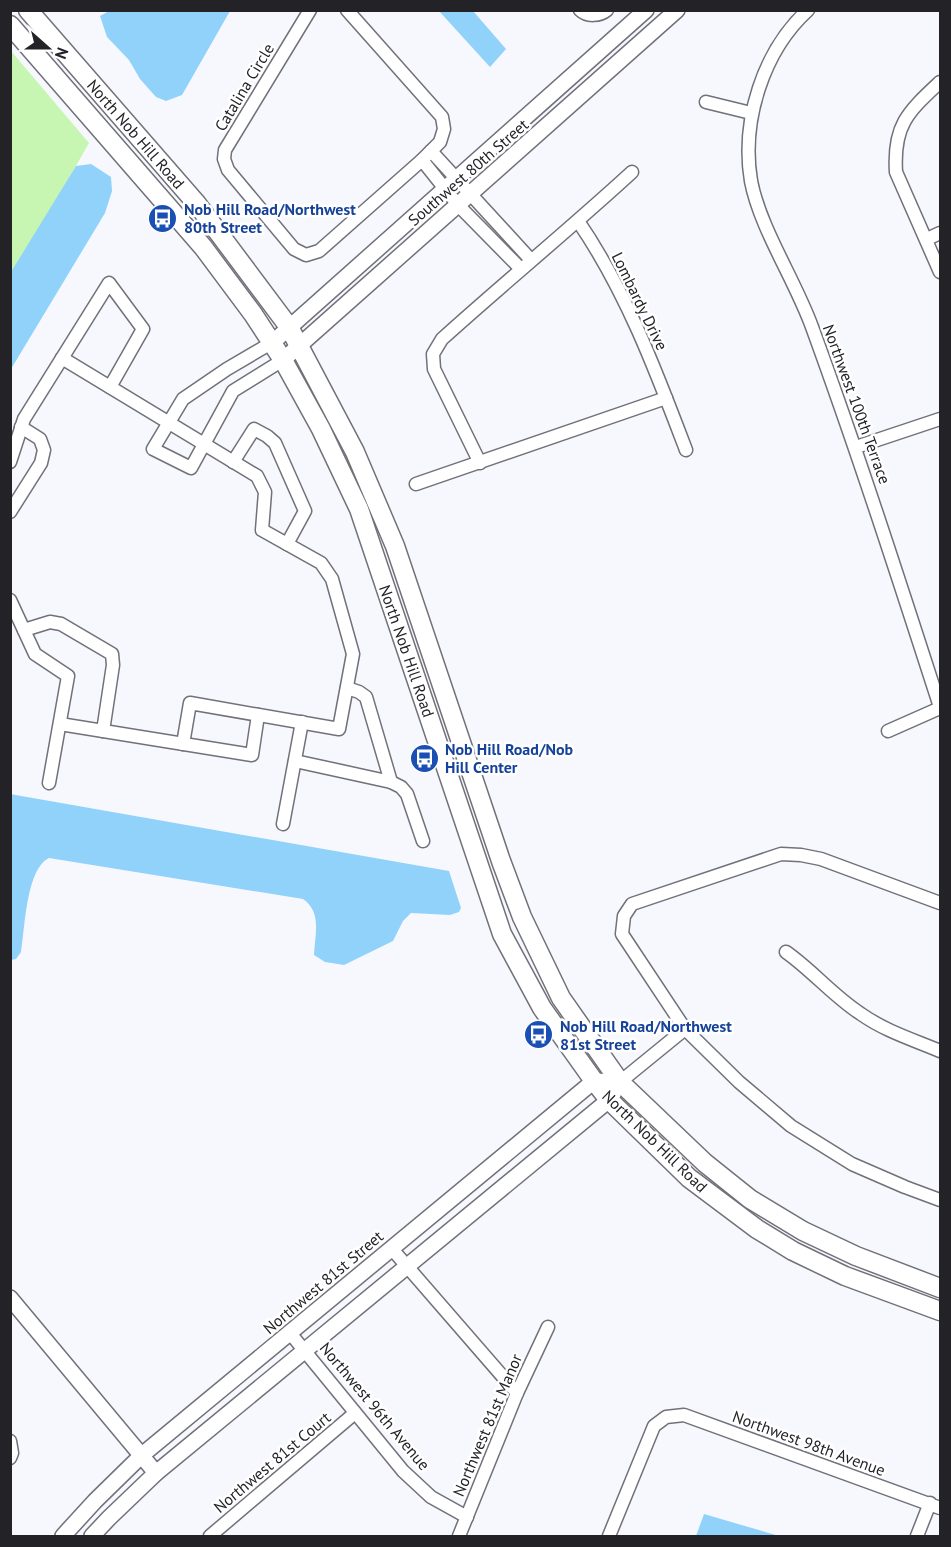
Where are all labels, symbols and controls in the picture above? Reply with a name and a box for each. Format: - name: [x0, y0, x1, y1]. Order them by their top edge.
- north arrow: [18, 18, 78, 78]
- street label: Catalina Circle: [210, 39, 278, 135]
- text: N: [51, 45, 73, 62]
- street label: North Nob Hill Road: [83, 75, 189, 193]
- street label: Southwest 80th Street: [404, 114, 533, 230]
- place label: Nob Hill Road/Northwest 80th Street: [184, 199, 356, 237]
- bus stop icon: Nob Hill Road/Northwest 80th Street: [147, 202, 179, 234]
- street label: Lombardy Drive: [608, 249, 672, 353]
- street label: Northwest 100th Terrace: [819, 321, 895, 487]
- street label: North Nob Hill Road: [375, 582, 439, 720]
- place label: Nob Hill Road/Nob Hill Center: [445, 739, 574, 777]
- bus stop icon: Nob Hill Road/Nob Hill Center: [408, 742, 440, 774]
- place label: Nob Hill Road/Northwest 81st Street: [560, 1016, 732, 1054]
- bus stop icon: Nob Hill Road/Northwest 81st Street: [523, 1019, 555, 1051]
- street label: North Nob Hill Road: [598, 1086, 712, 1196]
- street label: Northwest 81st Street: [259, 1226, 387, 1338]
- street label: Northwest 96th Avenue: [316, 1338, 434, 1474]
- street label: Northwest 81st Manor: [448, 1350, 526, 1499]
- street label: Northwest 98th Avenue: [730, 1406, 888, 1480]
- street label: Northwest 81st Court: [209, 1407, 335, 1517]

